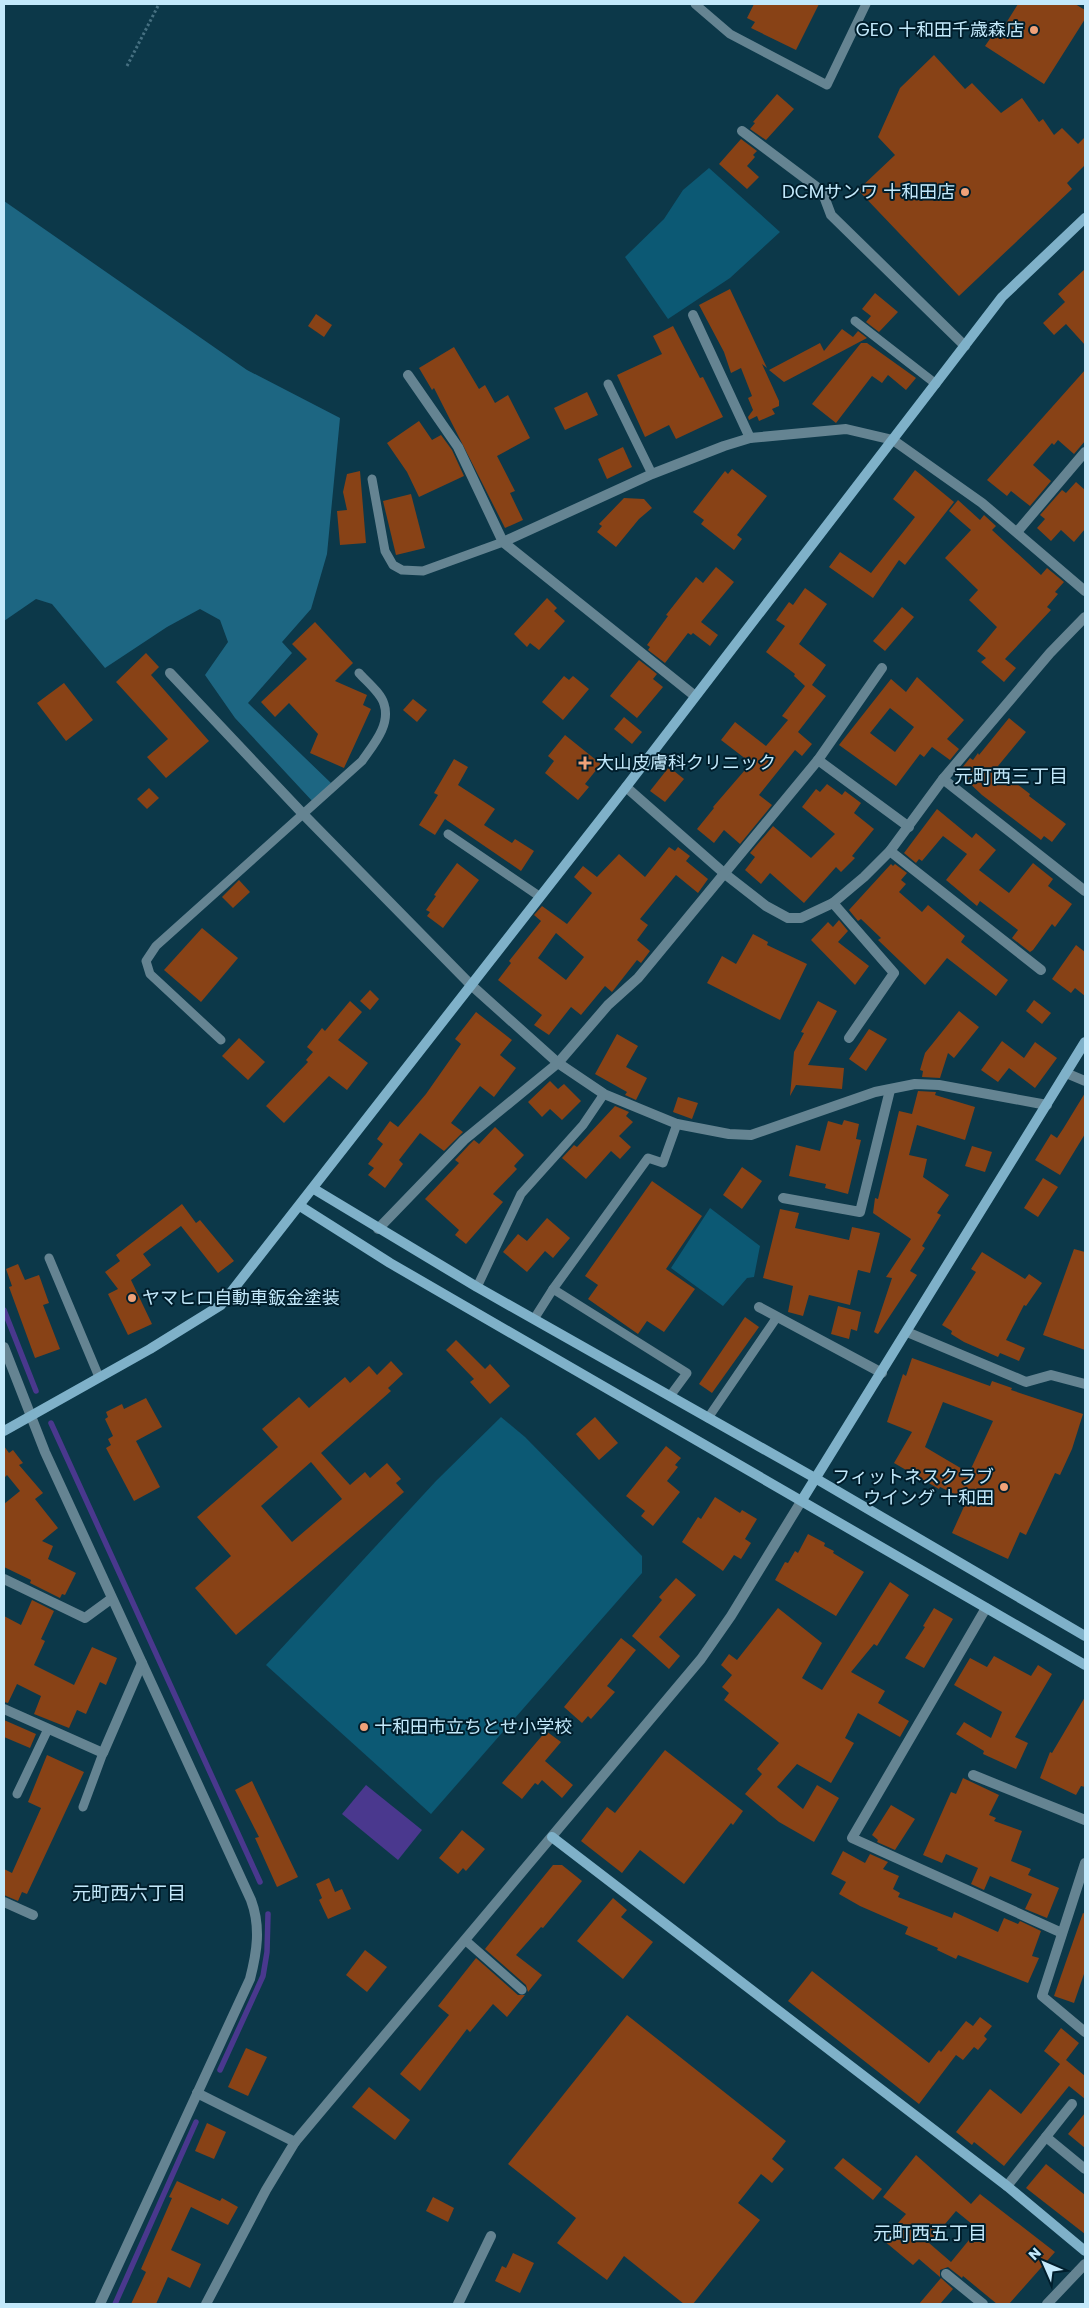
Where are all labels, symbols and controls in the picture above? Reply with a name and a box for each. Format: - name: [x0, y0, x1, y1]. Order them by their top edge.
- place label: GEO 十和田千歳森店: [856, 17, 1024, 42]
- marker: GEO 十和田千歳森店: [1028, 24, 1040, 36]
- place label: DCMサンワ 十和田店: [782, 179, 955, 204]
- marker: DCMサンワ 十和田店: [959, 186, 971, 198]
- place label: 大山皮膚科クリニック: [596, 750, 776, 775]
- marker: 大山皮膚科クリニック: [578, 756, 592, 770]
- district label: 元町西三丁目: [954, 763, 1068, 790]
- place label: ヤマヒロ自動車鈑金塗装: [142, 1285, 340, 1310]
- marker: ヤマヒロ自動車鈑金塗装: [126, 1292, 138, 1304]
- place label: フィットネスクラブ ウイング 十和田: [832, 1464, 994, 1510]
- marker: フィットネスクラブ ウイング 十和田: [998, 1481, 1010, 1493]
- place label: 十和田市立ちとせ小学校: [374, 1714, 572, 1739]
- marker: 十和田市立ちとせ小学校: [358, 1721, 370, 1733]
- district label: 元町西六丁目: [72, 1880, 186, 1907]
- district label: 元町西五丁目: [873, 2220, 987, 2247]
- north arrow: [1019, 2238, 1069, 2288]
- text: N: [1024, 2243, 1046, 2265]

